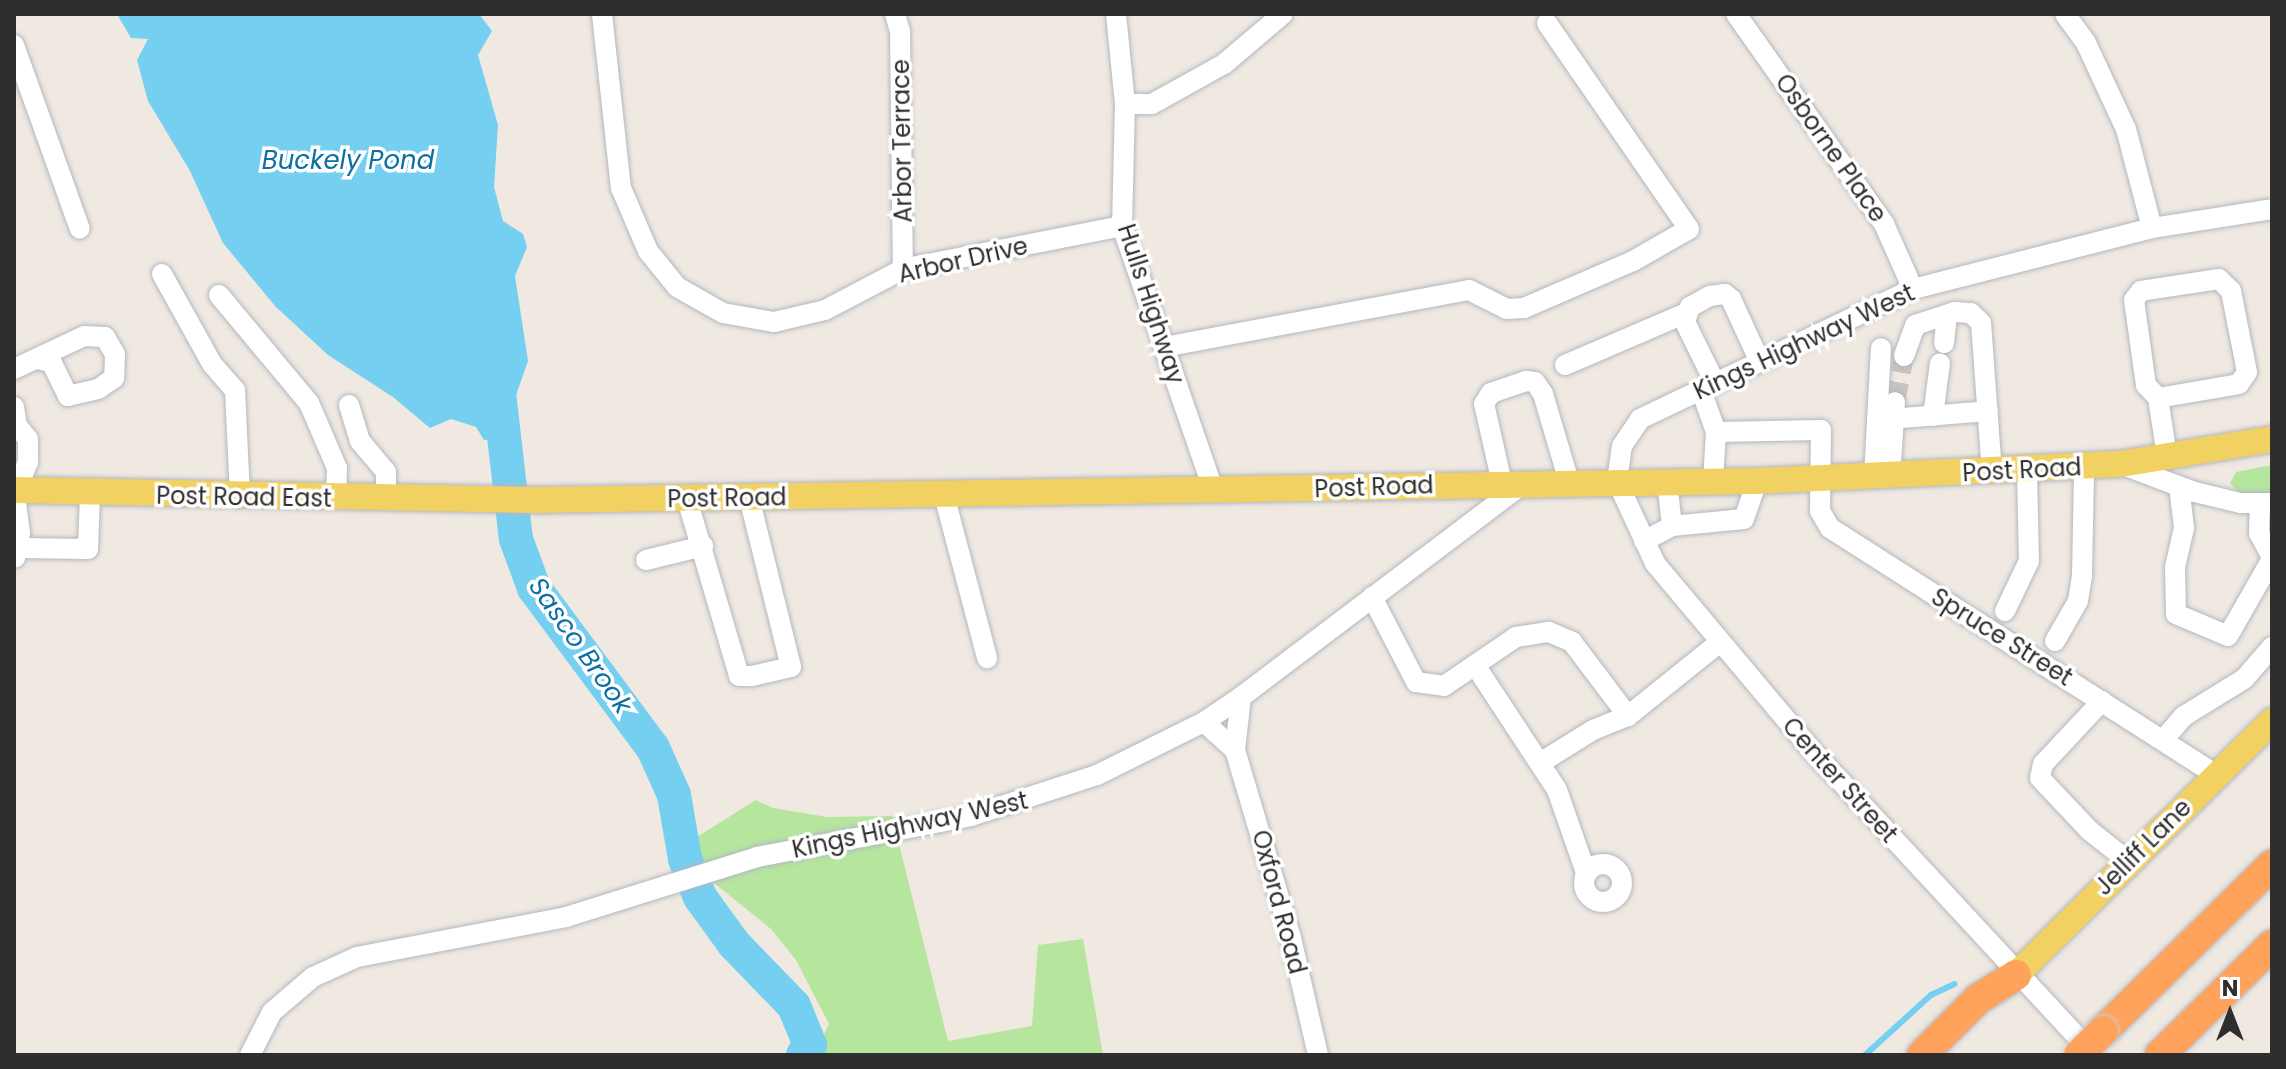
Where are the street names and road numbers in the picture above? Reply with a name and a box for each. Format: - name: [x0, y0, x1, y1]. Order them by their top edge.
- street label: Arbor Terrace: [886, 59, 918, 223]
- street label: Osborne Place: [1769, 68, 1893, 228]
- street label: Hulls Highway: [1112, 221, 1190, 387]
- street label: Arbor Drive: [895, 231, 1031, 289]
- street label: Kings Highway West: [1689, 278, 1919, 406]
- street label: Post Road: [1962, 452, 2082, 488]
- street label: Post Road: [1314, 471, 1434, 503]
- street label: Post Road East: [156, 481, 332, 513]
- street label: Post Road: [667, 483, 787, 513]
- street label: Spruce Street: [1926, 582, 2078, 692]
- street label: Center Street: [1776, 712, 1904, 848]
- street label: Kings Highway West: [789, 786, 1031, 864]
- street label: Jelliff Lane: [2089, 793, 2197, 901]
- street label: Oxford Road: [1246, 827, 1312, 977]

